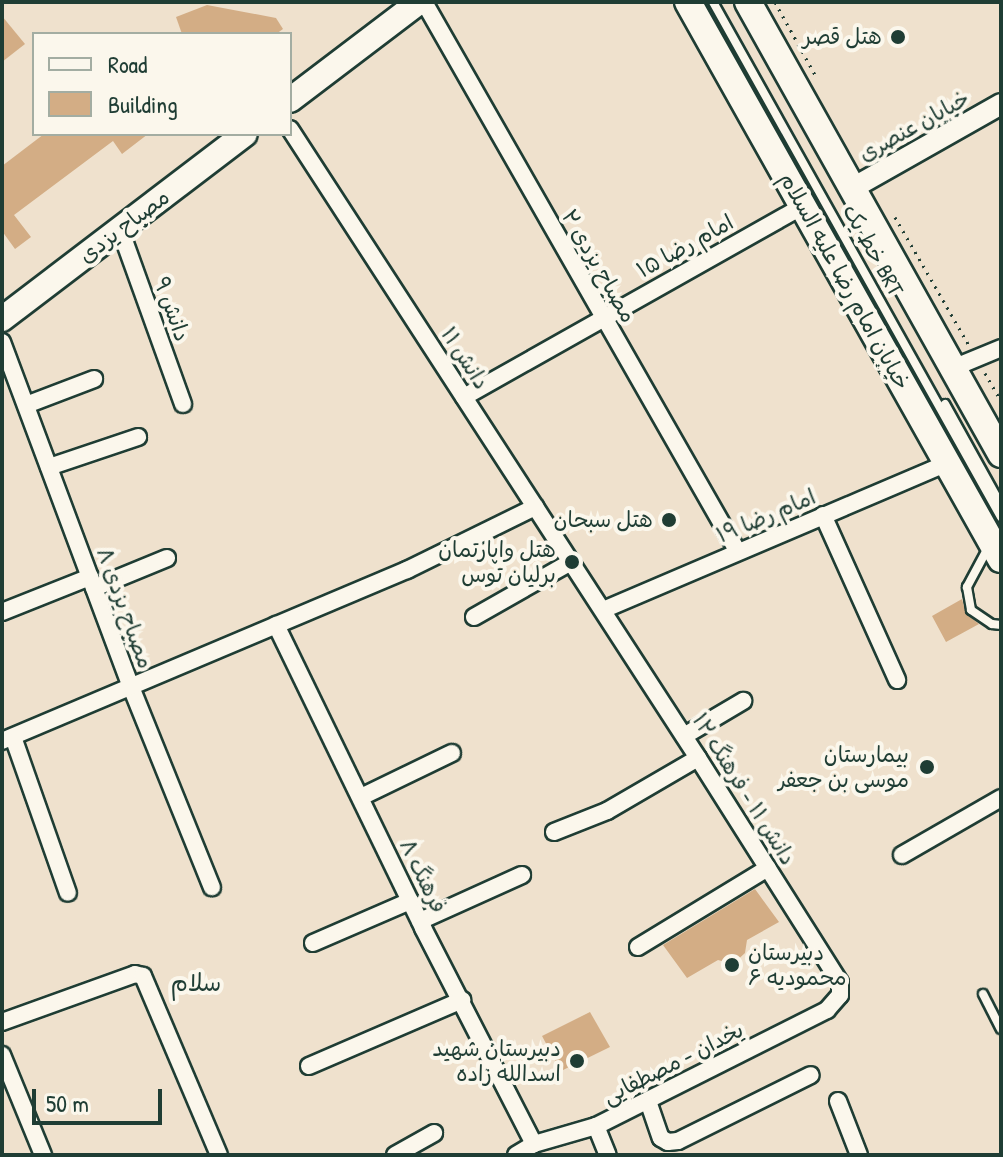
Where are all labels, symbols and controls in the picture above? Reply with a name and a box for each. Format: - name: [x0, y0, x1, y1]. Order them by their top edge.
- place label: هتل قصر: [803, 24, 882, 50]
- marker: هتل قصر: [889, 28, 907, 46]
- legend: [32, 32, 292, 136]
- text: Road: [108, 48, 147, 80]
- street label: خیابان عنصری: [854, 85, 974, 167]
- text: Building: [108, 88, 178, 120]
- street label: خیابان امام رضا علیه السلام: [774, 168, 916, 394]
- street label: مصباح یزدی: [74, 183, 174, 269]
- street label: خط یک BRT: [837, 200, 909, 300]
- street label: مصباح یزدی ۲: [556, 205, 642, 327]
- street label: امام رضا ۱۵: [632, 209, 738, 283]
- street label: دانش ۹: [148, 273, 196, 345]
- street label: دانش ۱۱: [435, 322, 495, 394]
- street label: امام رضا ۱۹: [712, 483, 820, 549]
- place label: هتل سبحان: [553, 507, 653, 533]
- marker: هتل سبحان: [660, 511, 678, 529]
- place label: هتل واپارتمان برلیان توس: [438, 536, 556, 588]
- street label: مصباح یزدی ۸: [91, 544, 159, 672]
- marker: هتل واپارتمان برلیان توس: [563, 553, 581, 571]
- street label: دانش ۱۱ - فرهنگ ۱۲: [687, 708, 801, 870]
- place label: بیمارستان موسی بن جعفر: [778, 741, 909, 792]
- marker: بیمارستان موسی بن جعفر: [916, 756, 938, 778]
- street label: فرهنگ ۸: [394, 835, 452, 917]
- place label: دبیرستان محمودیه ۶: [748, 939, 847, 990]
- marker: دبیرستان محمودیه ۶: [723, 956, 741, 974]
- district label: سلام: [171, 969, 221, 997]
- street label: یخدان - مصطفایی: [598, 1016, 748, 1110]
- place label: دبیرستان شهید اسدالله زاده: [432, 1035, 561, 1086]
- marker: دبیرستان شهید اسدالله زاده: [568, 1052, 586, 1070]
- scale bar: [36, 1073, 166, 1123]
- text: 50 m: [46, 1087, 89, 1119]

